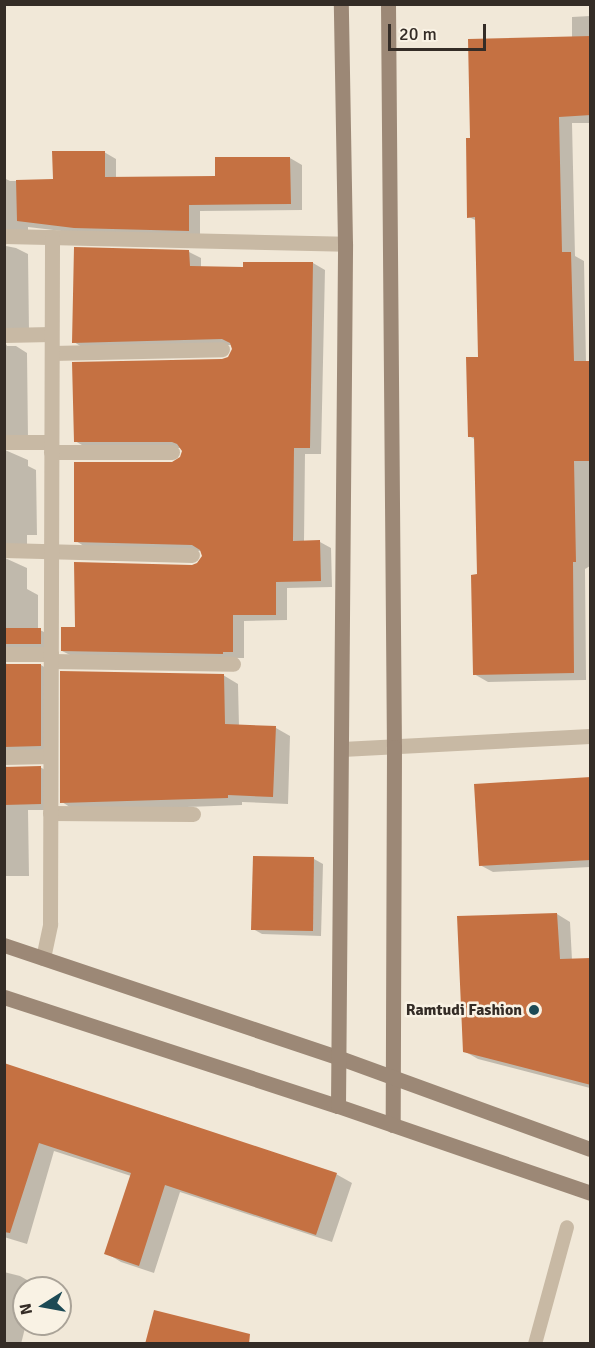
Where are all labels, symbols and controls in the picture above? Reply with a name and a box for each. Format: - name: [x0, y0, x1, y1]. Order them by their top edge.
- scale bar: [391, 12, 488, 50]
- text: 20 m: [399, 23, 437, 45]
- place label: Ramtudi Fashion: [406, 1000, 522, 1020]
- marker: Ramtudi Fashion: [527, 1003, 541, 1017]
- north arrow: [12, 1276, 72, 1336]
- text: N: [15, 1302, 37, 1316]

